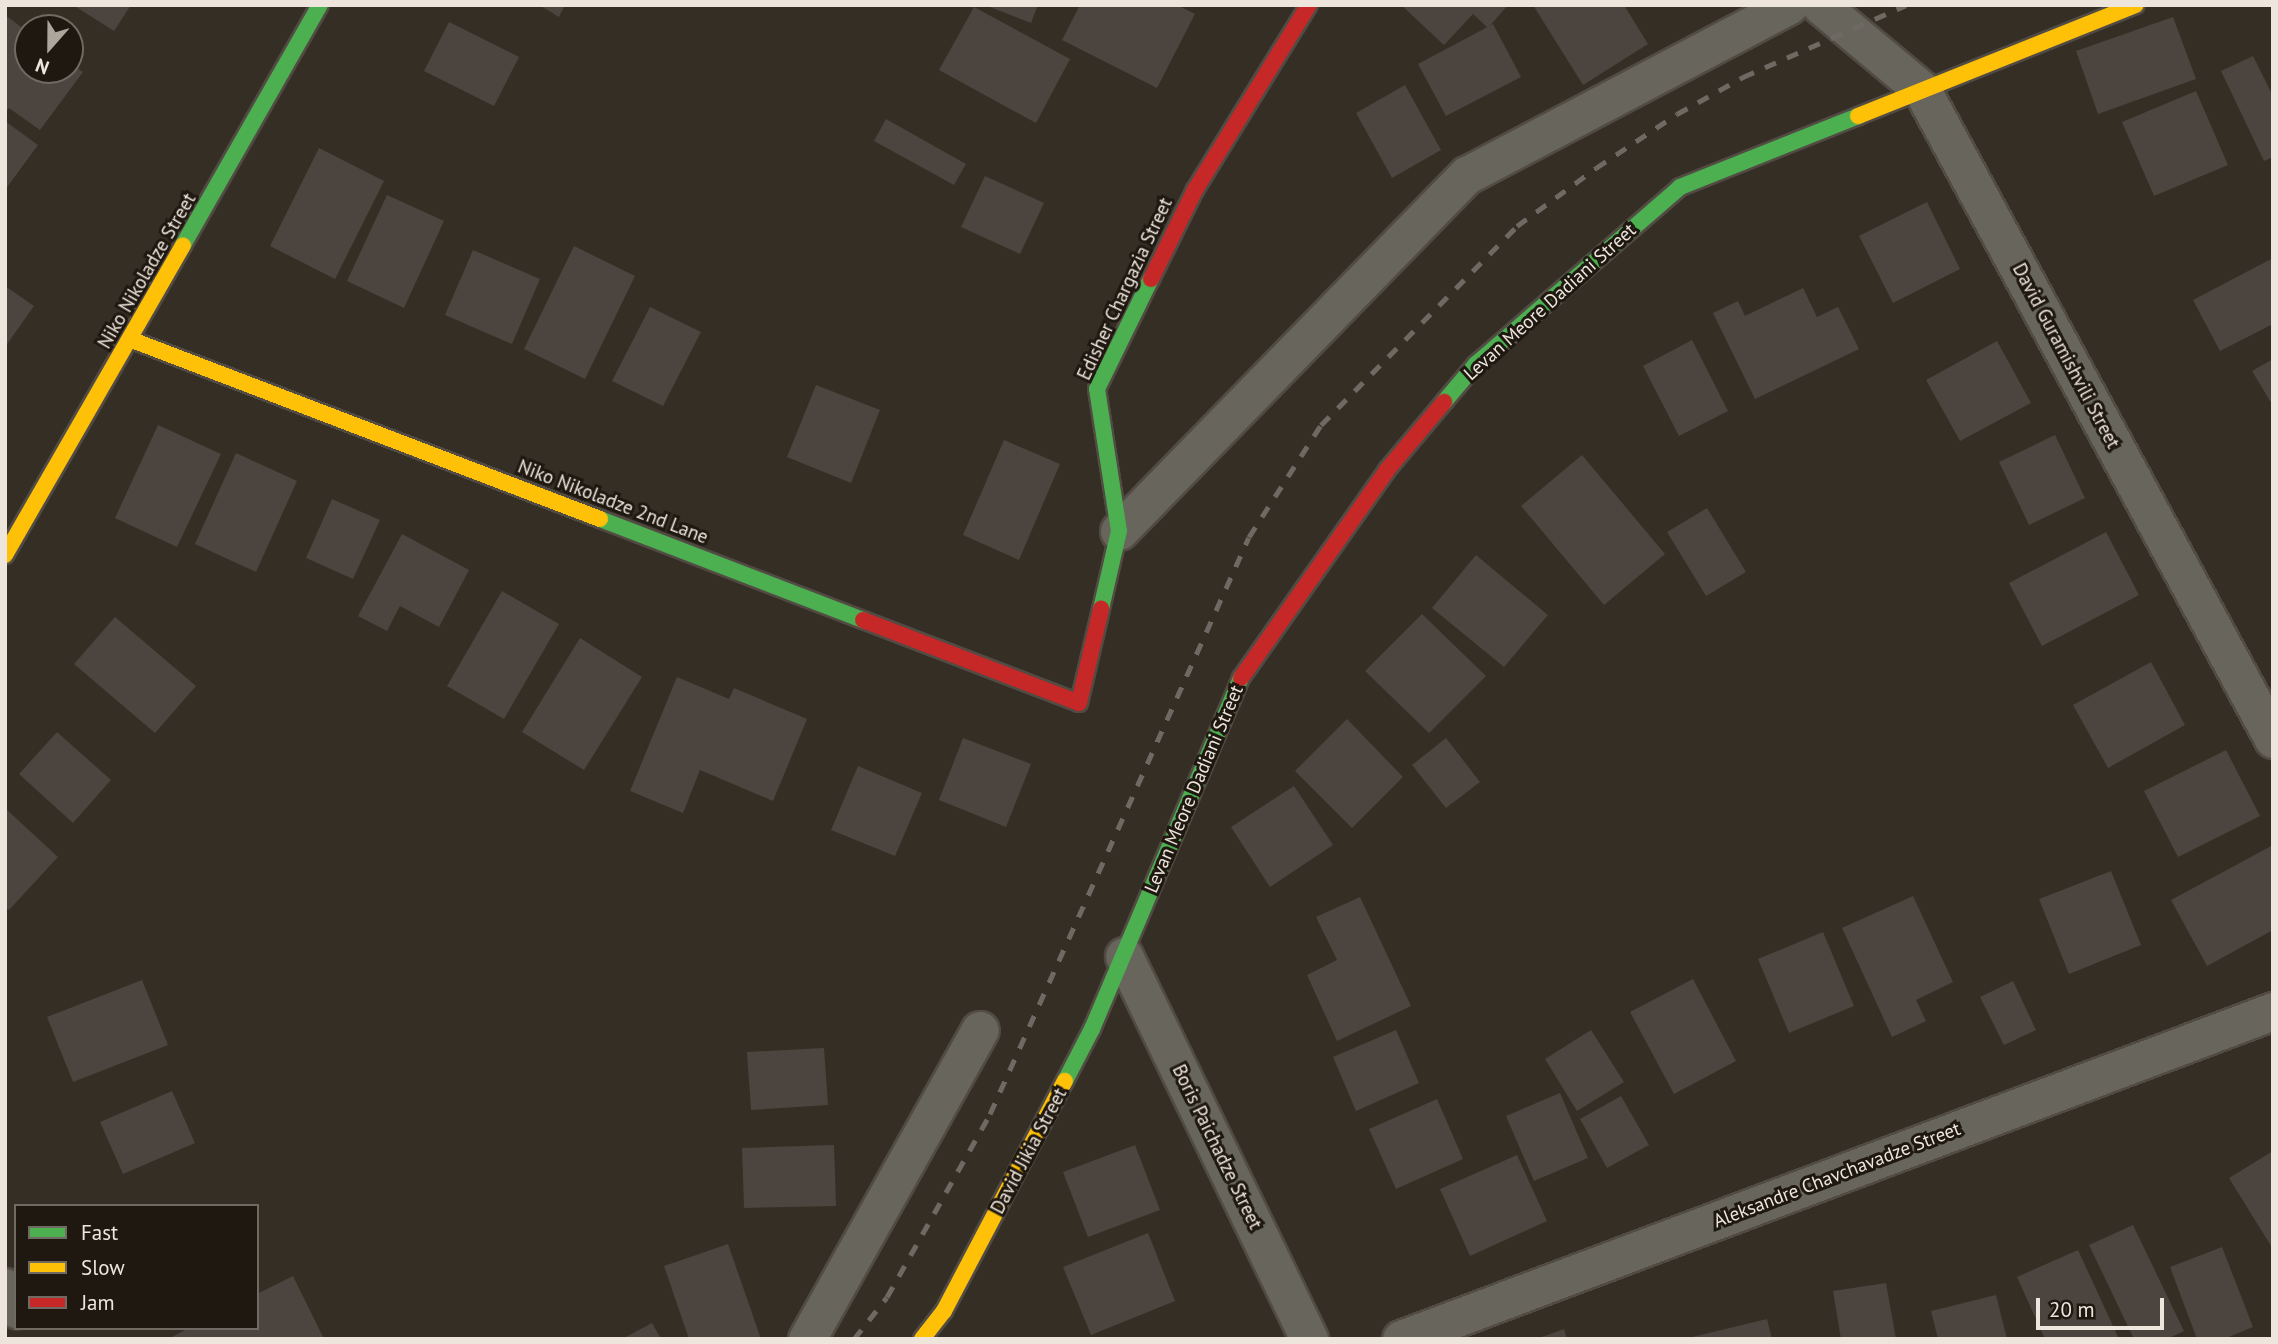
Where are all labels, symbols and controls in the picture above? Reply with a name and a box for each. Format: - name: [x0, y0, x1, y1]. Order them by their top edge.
- north arrow: [14, 14, 84, 84]
- text: N: [32, 53, 52, 80]
- street label: Niko Nikoladze Street: [93, 189, 201, 353]
- street label: Edisher Chargazia Street: [1073, 194, 1177, 384]
- street label: Levan Meore Dadiani Street: [1459, 219, 1641, 385]
- street label: David Guramishvili Street: [2007, 259, 2125, 453]
- street label: Niko Nikoladze 2nd Lane: [515, 455, 711, 549]
- street label: Levan Meore Dadiani Street: [1140, 682, 1248, 896]
- street label: Boris Paichadze Street: [1167, 1061, 1267, 1233]
- street label: David Jikia Street: [986, 1084, 1072, 1218]
- street label: Aleksandre Chavchavadze Street: [1710, 1117, 1964, 1233]
- legend: [14, 1204, 259, 1330]
- text: Fast: [81, 1219, 118, 1246]
- text: Slow: [81, 1254, 125, 1281]
- scale bar: [2040, 1284, 2168, 1328]
- text: Jam: [81, 1289, 115, 1316]
- text: 20 m: [2049, 1296, 2095, 1323]

